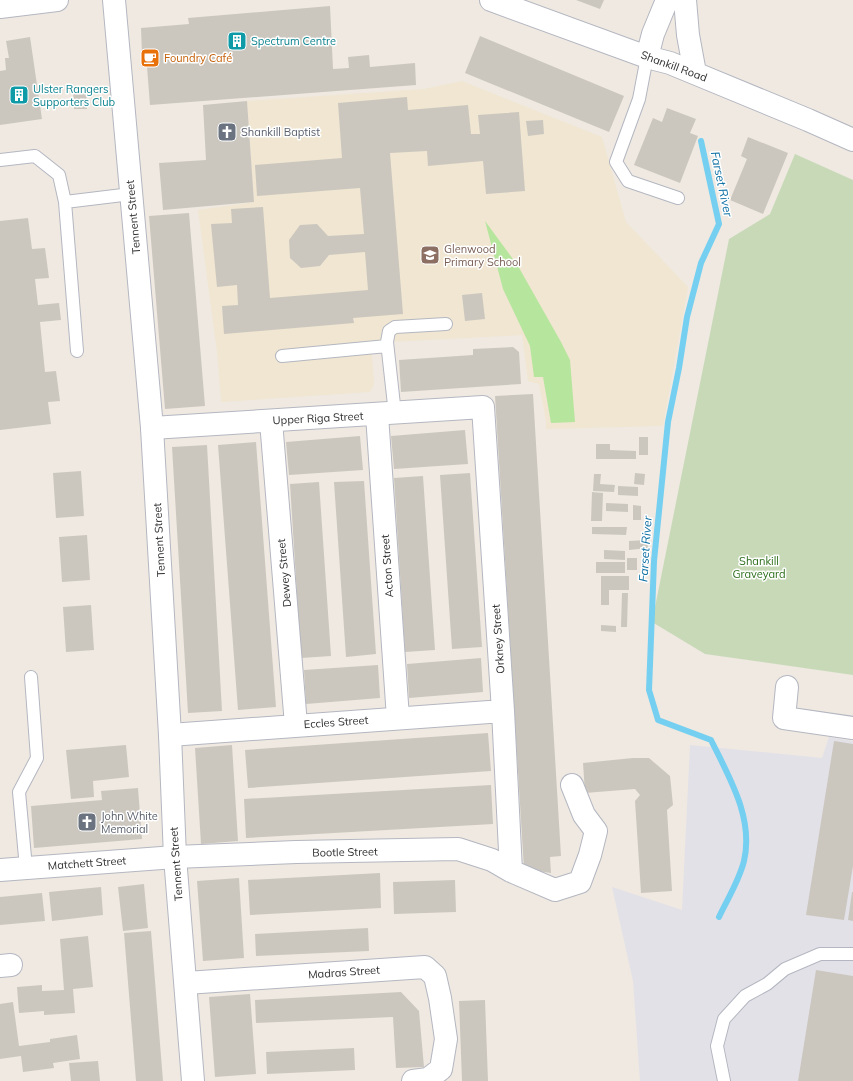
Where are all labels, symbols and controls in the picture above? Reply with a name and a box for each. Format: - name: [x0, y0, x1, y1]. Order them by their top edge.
- building icon: Spectrum Centre: [226, 30, 248, 52]
- place label: Spectrum Centre: [251, 34, 336, 48]
- cafe icon: Foundry Café: [139, 47, 161, 69]
- street label: Shankill Road: [639, 48, 709, 84]
- place label: Foundry Café: [164, 51, 232, 65]
- place label: Ulster Rangers Supporters Club: [33, 82, 115, 109]
- building icon: Ulster Rangers Supporters Club: [8, 84, 30, 106]
- church icon: Shankill Baptist: [216, 121, 238, 143]
- place label: Shankill Baptist: [241, 125, 320, 139]
- water label: Farset River: [708, 150, 736, 219]
- street label: Tennent Street: [123, 179, 143, 255]
- place label: Glenwood Primary School: [444, 242, 521, 269]
- school or university icon: Glenwood Primary School: [419, 244, 441, 266]
- street label: Upper Riga Street: [272, 409, 364, 427]
- street label: Tennent Street: [150, 502, 168, 577]
- water label: Farset River: [635, 515, 655, 583]
- street label: Acton Street: [378, 534, 396, 598]
- street label: Dewey Street: [274, 538, 294, 608]
- park label: Shankill Graveyard: [732, 554, 786, 581]
- street label: Orkney Street: [489, 604, 507, 674]
- street label: Eccles Street: [303, 713, 369, 731]
- place label: John White Memorial: [101, 809, 158, 836]
- church icon: John White Memorial: [76, 811, 98, 833]
- street label: Tennent Street: [166, 826, 186, 902]
- street label: Bootle Street: [312, 844, 378, 860]
- street label: Matchett Street: [47, 853, 127, 873]
- street label: Madras Street: [308, 962, 381, 981]

